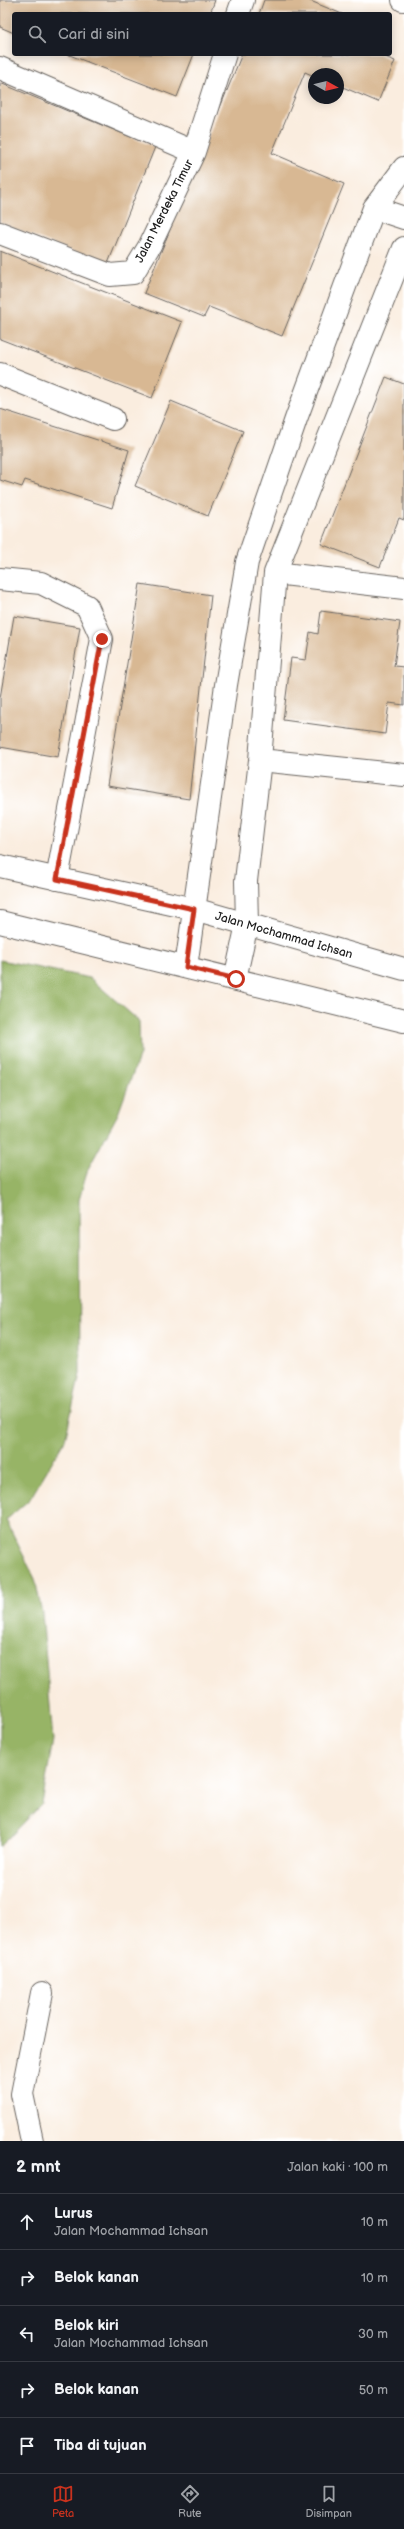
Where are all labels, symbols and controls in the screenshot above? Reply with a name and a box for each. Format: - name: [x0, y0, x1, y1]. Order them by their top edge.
- search box: [12, 12, 392, 56]
- icon: search: [26, 23, 48, 45]
- text: Cari di sini: [58, 25, 129, 44]
- north arrow: [308, 68, 344, 104]
- street label: Jalan Merdeka Timur: [132, 157, 197, 265]
- route end: [93, 630, 111, 648]
- street label: Jalan Mochammad Ichsan: [213, 909, 354, 962]
- route start: [227, 970, 245, 988]
- text: 2 mnt: [16, 2157, 60, 2177]
- text: Jalan kaki · 100 m: [287, 2159, 388, 2175]
- text: Lurus: [54, 2204, 93, 2223]
- icon: ahead: [16, 2211, 38, 2233]
- text: 10 m: [361, 2214, 388, 2230]
- text: Jalan Mochammad Ichsan: [54, 2223, 208, 2239]
- icon: right: [16, 2267, 38, 2289]
- text: Belok kanan: [54, 2268, 139, 2287]
- text: 10 m: [361, 2270, 388, 2286]
- text: Belok kiri: [54, 2316, 119, 2335]
- icon: left: [16, 2323, 38, 2345]
- text: 30 m: [358, 2326, 388, 2342]
- text: Jalan Mochammad Ichsan: [54, 2335, 208, 2351]
- icon: right: [16, 2379, 38, 2401]
- text: Belok kanan: [54, 2380, 139, 2399]
- text: 50 m: [359, 2382, 388, 2398]
- icon: arrive: [16, 2435, 38, 2457]
- text: Tiba di tujuan: [54, 2436, 147, 2455]
- tab: Peta: [52, 2483, 74, 2520]
- tab: Rute: [178, 2483, 202, 2520]
- tab: Disimpan: [306, 2483, 352, 2520]

